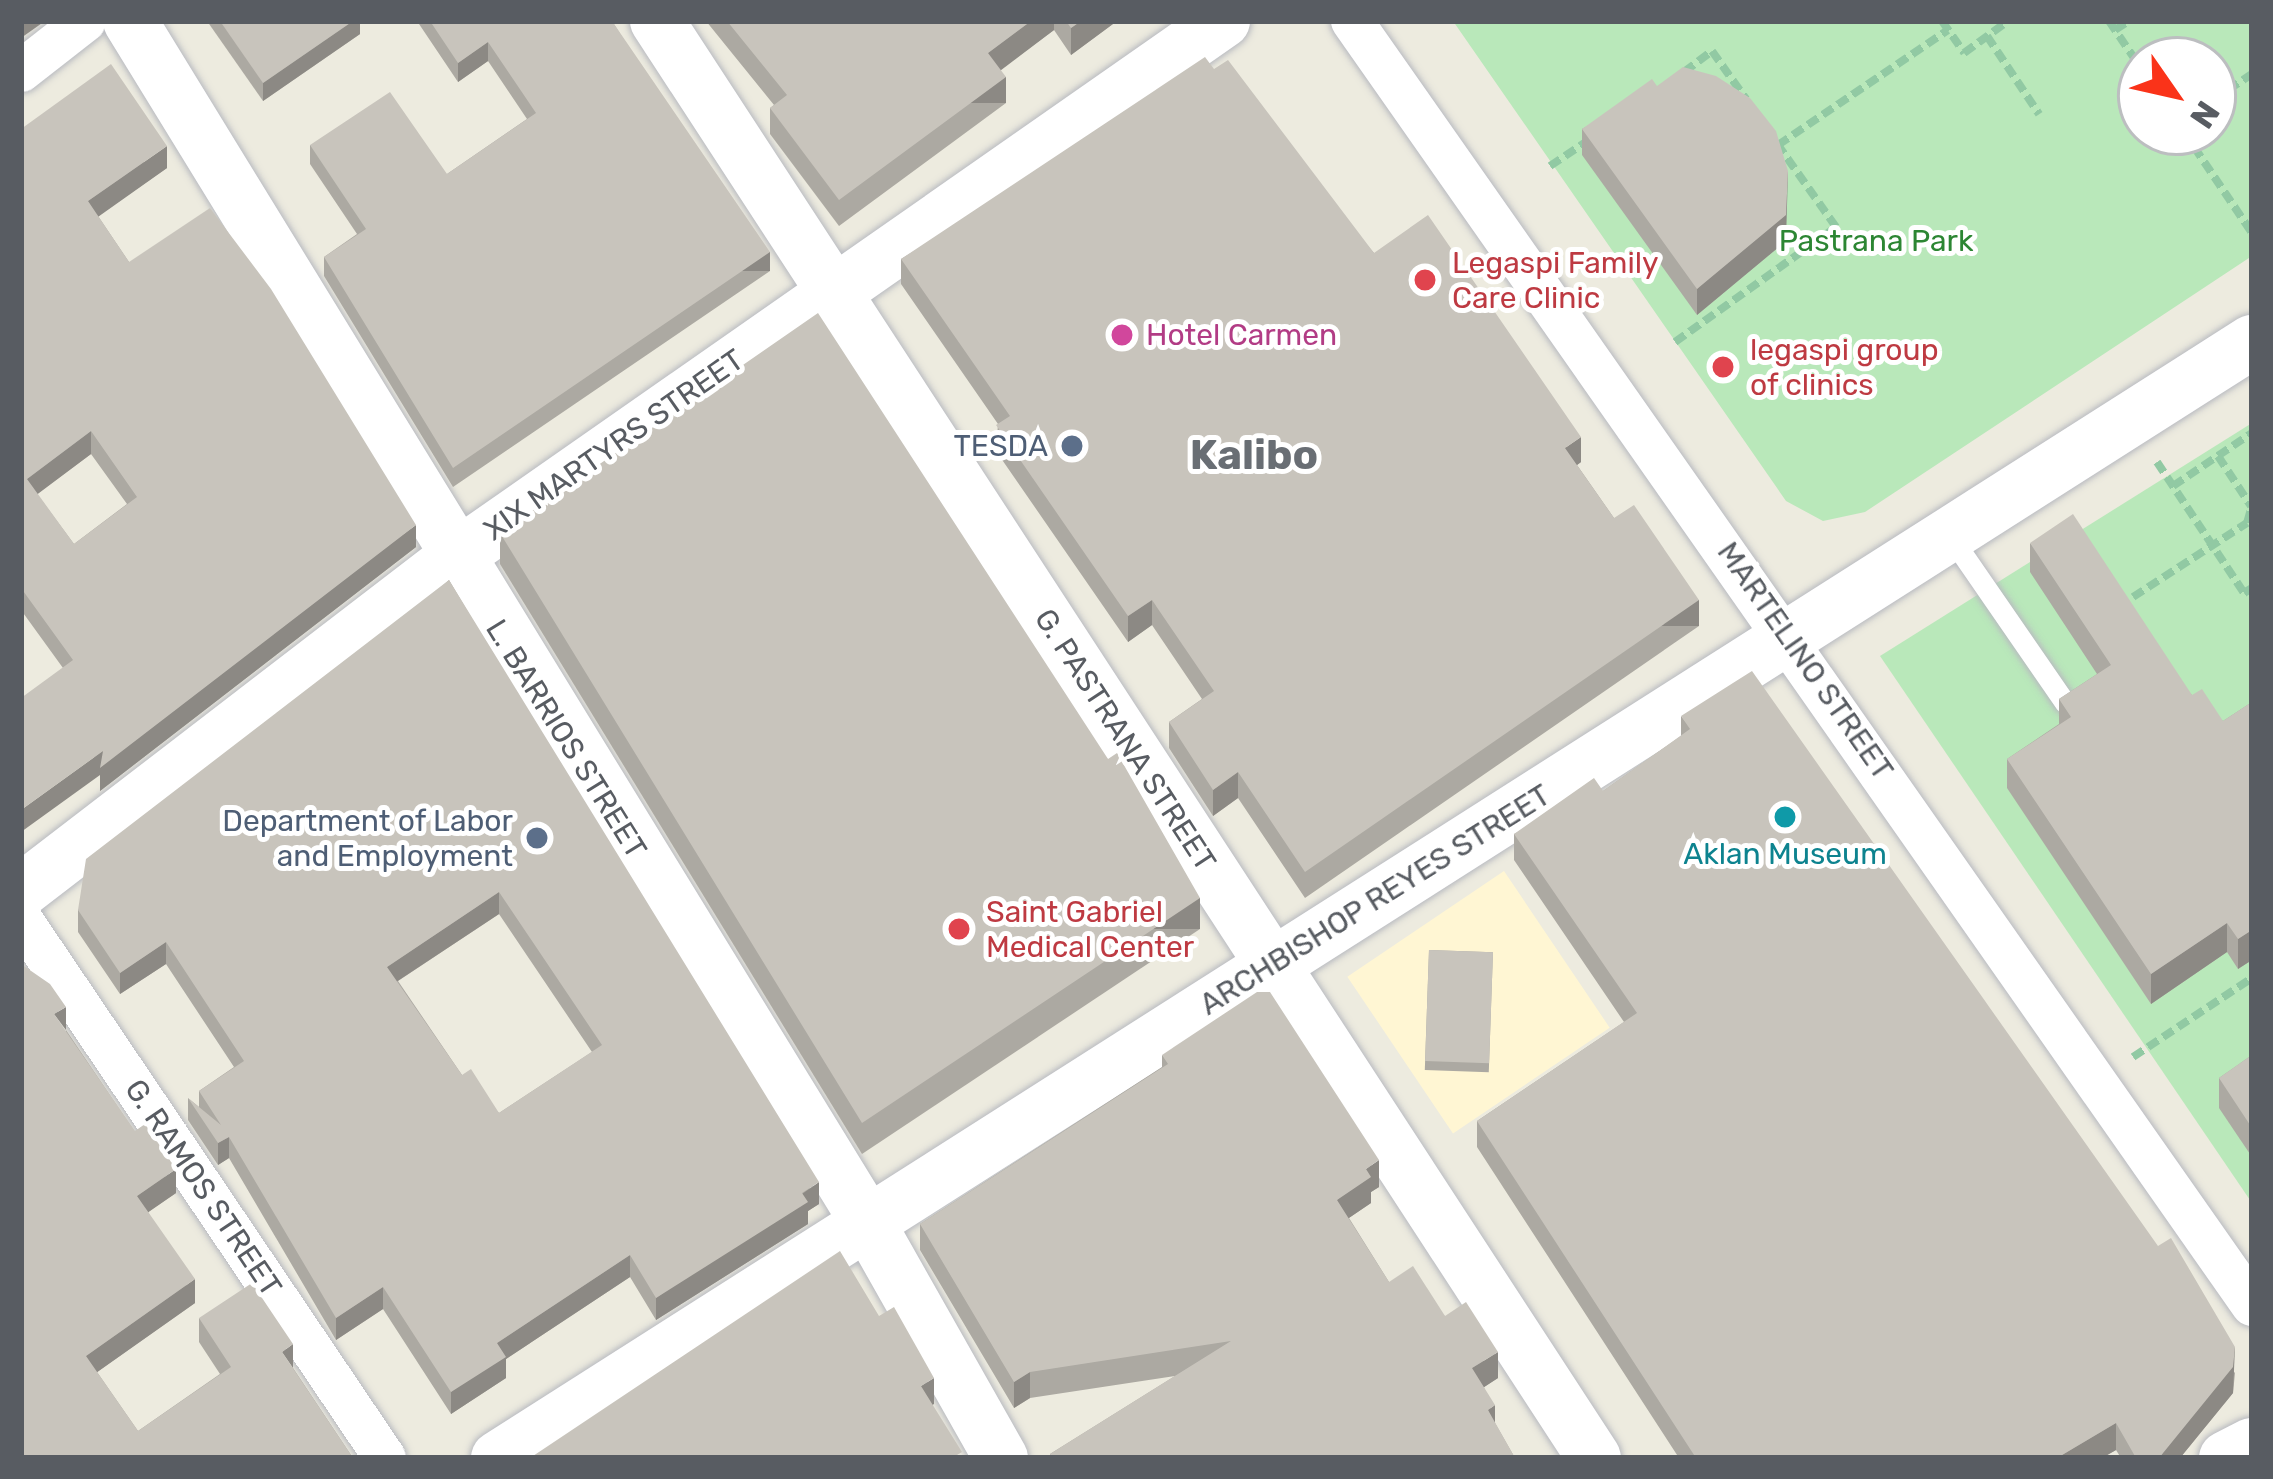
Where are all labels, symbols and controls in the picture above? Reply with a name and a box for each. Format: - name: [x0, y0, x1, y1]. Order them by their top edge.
- north arrow: [2117, 36, 2237, 156]
- text: N: [2182, 94, 2228, 135]
- park label: Pastrana Park: [1779, 223, 1973, 259]
- place label: Legaspi Family Care Clinic: [1452, 245, 1659, 316]
- marker: Legaspi Family Care Clinic: [1409, 264, 1441, 296]
- place label: Hotel Carmen: [1146, 317, 1337, 353]
- marker: Hotel Carmen: [1109, 322, 1135, 348]
- place label: legaspi group of clinics: [1750, 332, 1939, 403]
- street label: XIX MARTYRS STREET: [477, 342, 751, 548]
- marker: legaspi group of clinics: [1707, 351, 1739, 383]
- place label: TESDA: [953, 428, 1048, 464]
- district label: Kalibo: [1190, 430, 1318, 480]
- marker: TESDA: [1059, 433, 1085, 459]
- street label: MARTELINO STREET: [1709, 535, 1901, 787]
- street label: G. PASTRANA STREET: [1027, 602, 1223, 878]
- street label: L. BARRIOS STREET: [478, 613, 654, 865]
- street label: ARCHBISHOP REYES STREET: [1193, 777, 1557, 1023]
- place label: Department of Labor and Employment: [222, 803, 513, 874]
- marker: Aklan Museum: [1772, 804, 1798, 830]
- marker: Department of Labor and Employment: [524, 825, 550, 851]
- place label: Aklan Museum: [1683, 836, 1887, 872]
- place label: Saint Gabriel Medical Center: [986, 894, 1194, 964]
- marker: Saint Gabriel Medical Center: [943, 913, 975, 945]
- street label: G. RAMOS STREET: [117, 1073, 289, 1303]

